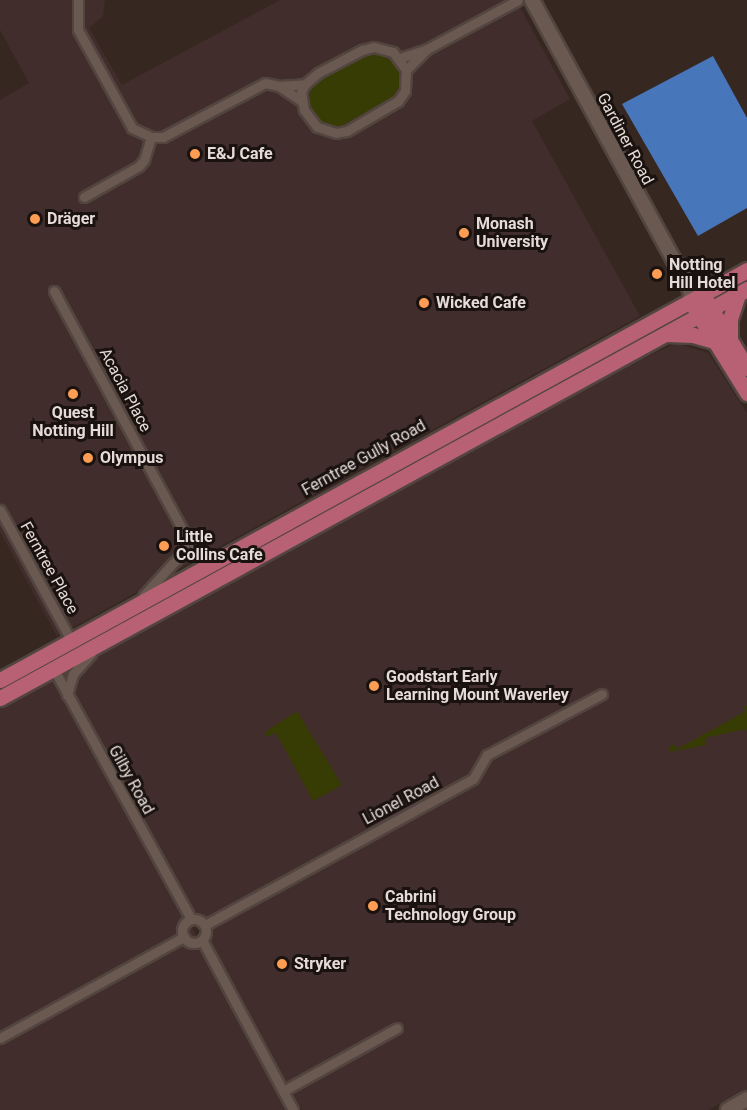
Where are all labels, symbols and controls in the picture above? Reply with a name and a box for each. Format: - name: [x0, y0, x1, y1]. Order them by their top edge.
- street label: Gardiner Road: [593, 90, 657, 188]
- place label: E&J Cafe: [207, 144, 273, 164]
- marker: E&J Cafe: [188, 147, 202, 161]
- place label: Dräger: [47, 209, 95, 229]
- marker: Dräger: [28, 212, 42, 226]
- place label: Monash University: [476, 214, 548, 252]
- marker: Monash University: [457, 226, 471, 240]
- place label: Notting Hill Hotel: [669, 255, 736, 293]
- marker: Notting Hill Hotel: [650, 267, 664, 281]
- place label: Wicked Cafe: [436, 293, 526, 313]
- marker: Wicked Cafe: [417, 296, 431, 310]
- street label: Acacia Place: [95, 345, 155, 435]
- marker: Quest Notting Hill: [66, 387, 80, 401]
- place label: Quest Notting Hill: [32, 403, 114, 441]
- street label: Ferntree Gully Road: [299, 416, 429, 500]
- place label: Olympus: [100, 448, 163, 468]
- marker: Olympus: [81, 451, 95, 465]
- street label: Ferntree Place: [16, 519, 82, 617]
- place label: Little Collins Cafe: [176, 527, 263, 565]
- marker: Little Collins Cafe: [157, 539, 171, 553]
- place label: Goodstart Early Learning Mount Waverley: [386, 667, 569, 705]
- marker: Goodstart Early Learning Mount Waverley: [367, 679, 381, 693]
- street label: Gilby Road: [104, 742, 158, 818]
- street label: Lionel Road: [360, 773, 442, 829]
- place label: Cabrini Technology Group: [385, 887, 516, 925]
- marker: Cabrini Technology Group: [366, 899, 380, 913]
- place label: Stryker: [294, 954, 346, 974]
- marker: Stryker: [275, 957, 289, 971]

